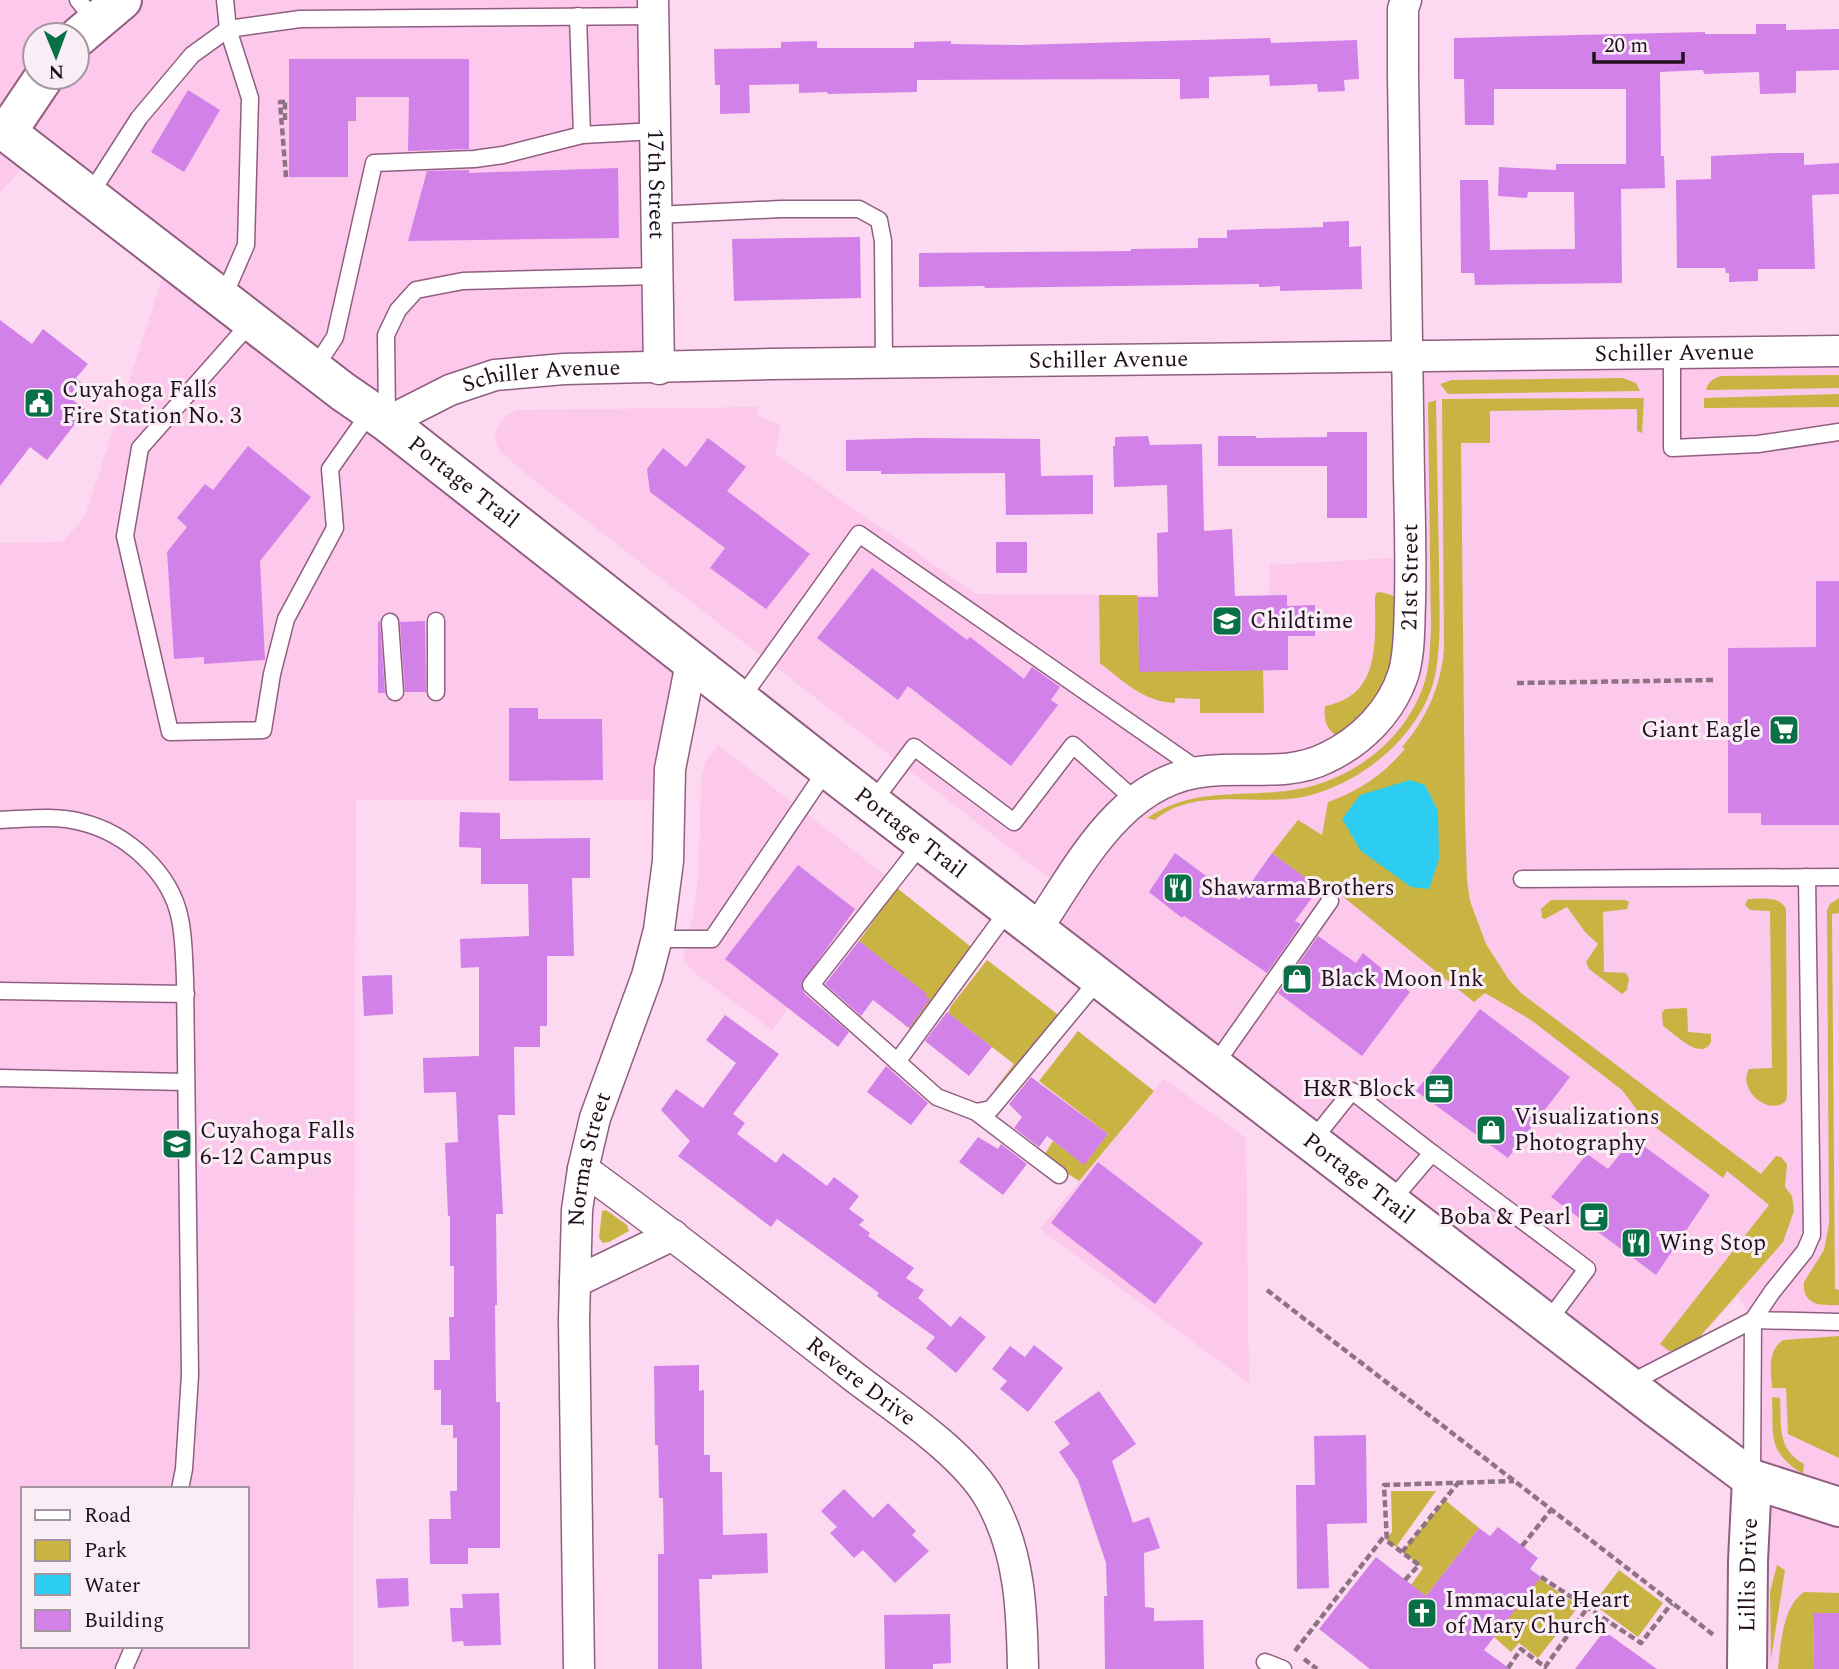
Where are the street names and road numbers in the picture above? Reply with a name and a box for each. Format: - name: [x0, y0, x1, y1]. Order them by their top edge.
- street label: 17th Street: [638, 128, 674, 240]
- street label: Schiller Avenue: [1594, 335, 1755, 371]
- street label: Schiller Avenue: [1028, 341, 1189, 378]
- street label: Schiller Avenue: [457, 350, 621, 402]
- street label: Portage Trail: [400, 427, 527, 537]
- street label: 21st Street: [1392, 523, 1428, 631]
- street label: Portage Trail: [847, 778, 974, 887]
- street label: Norma Street: [559, 1087, 621, 1227]
- street label: Portage Trail: [1295, 1124, 1422, 1233]
- street label: Revere Drive: [798, 1328, 924, 1435]
- street label: Lillis Drive: [1730, 1517, 1768, 1632]

